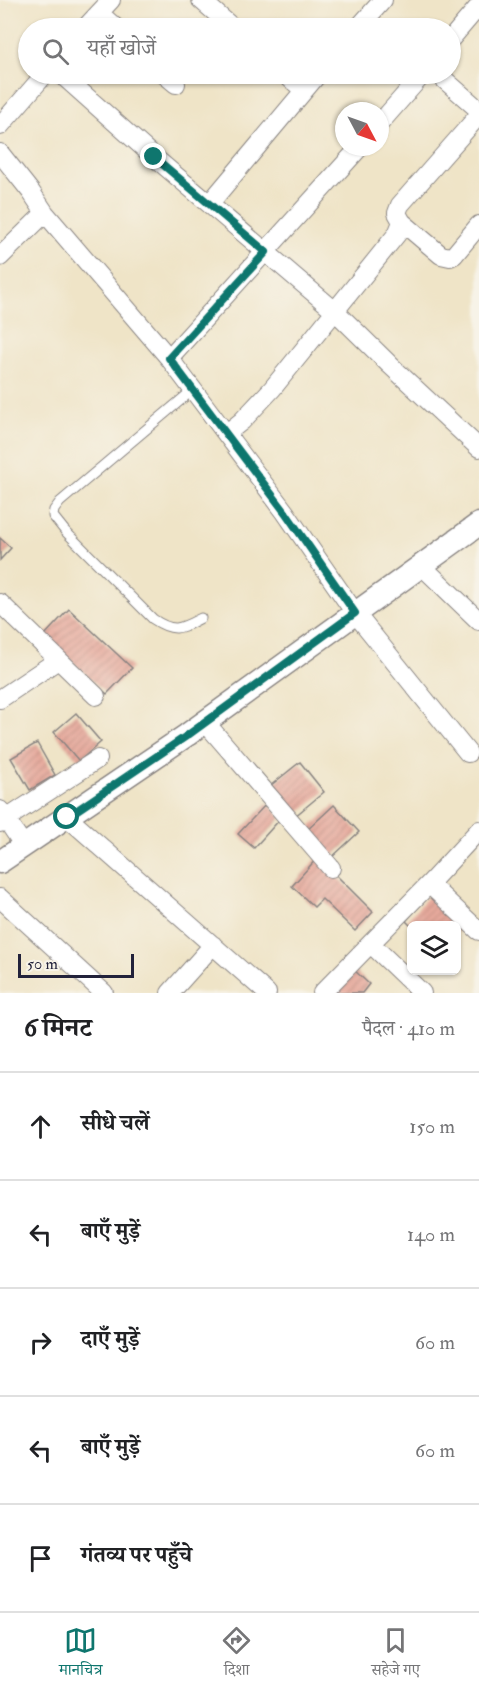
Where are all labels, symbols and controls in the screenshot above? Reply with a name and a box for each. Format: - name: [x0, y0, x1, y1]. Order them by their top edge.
- search box: [18, 18, 461, 84]
- text: यहाँ खोजें: [87, 34, 156, 62]
- icon: search: [39, 35, 72, 68]
- north arrow: [335, 102, 389, 156]
- route end: [140, 143, 166, 169]
- route start: [53, 803, 79, 829]
- map controls: [407, 921, 461, 975]
- button: layers: [407, 921, 461, 975]
- scale bar: [18, 951, 134, 978]
- text: 50 m: [27, 954, 58, 974]
- text: 6 मिनट: [24, 1012, 92, 1044]
- text: पैदल · 410 m: [362, 1016, 455, 1041]
- text: सीधे चलें: [81, 1109, 149, 1137]
- icon: ahead: [24, 1110, 57, 1143]
- text: 150 m: [409, 1114, 455, 1139]
- text: बाएँ मुड़ें: [81, 1217, 140, 1245]
- icon: left: [24, 1218, 57, 1251]
- text: 140 m: [407, 1222, 455, 1247]
- text: दाएँ मुड़ें: [81, 1325, 140, 1353]
- icon: right: [24, 1326, 57, 1359]
- text: 60 m: [415, 1330, 455, 1355]
- text: बाएँ मुड़ें: [81, 1433, 140, 1461]
- icon: left: [24, 1434, 57, 1467]
- text: 60 m: [415, 1438, 455, 1463]
- text: गंतव्य पर पहुँचे: [81, 1541, 192, 1569]
- icon: arrive: [24, 1542, 57, 1575]
- tab: मानचित्र: [59, 1624, 102, 1685]
- tab: दिशा: [220, 1624, 253, 1685]
- tab: सहेजे गए: [371, 1624, 420, 1685]

